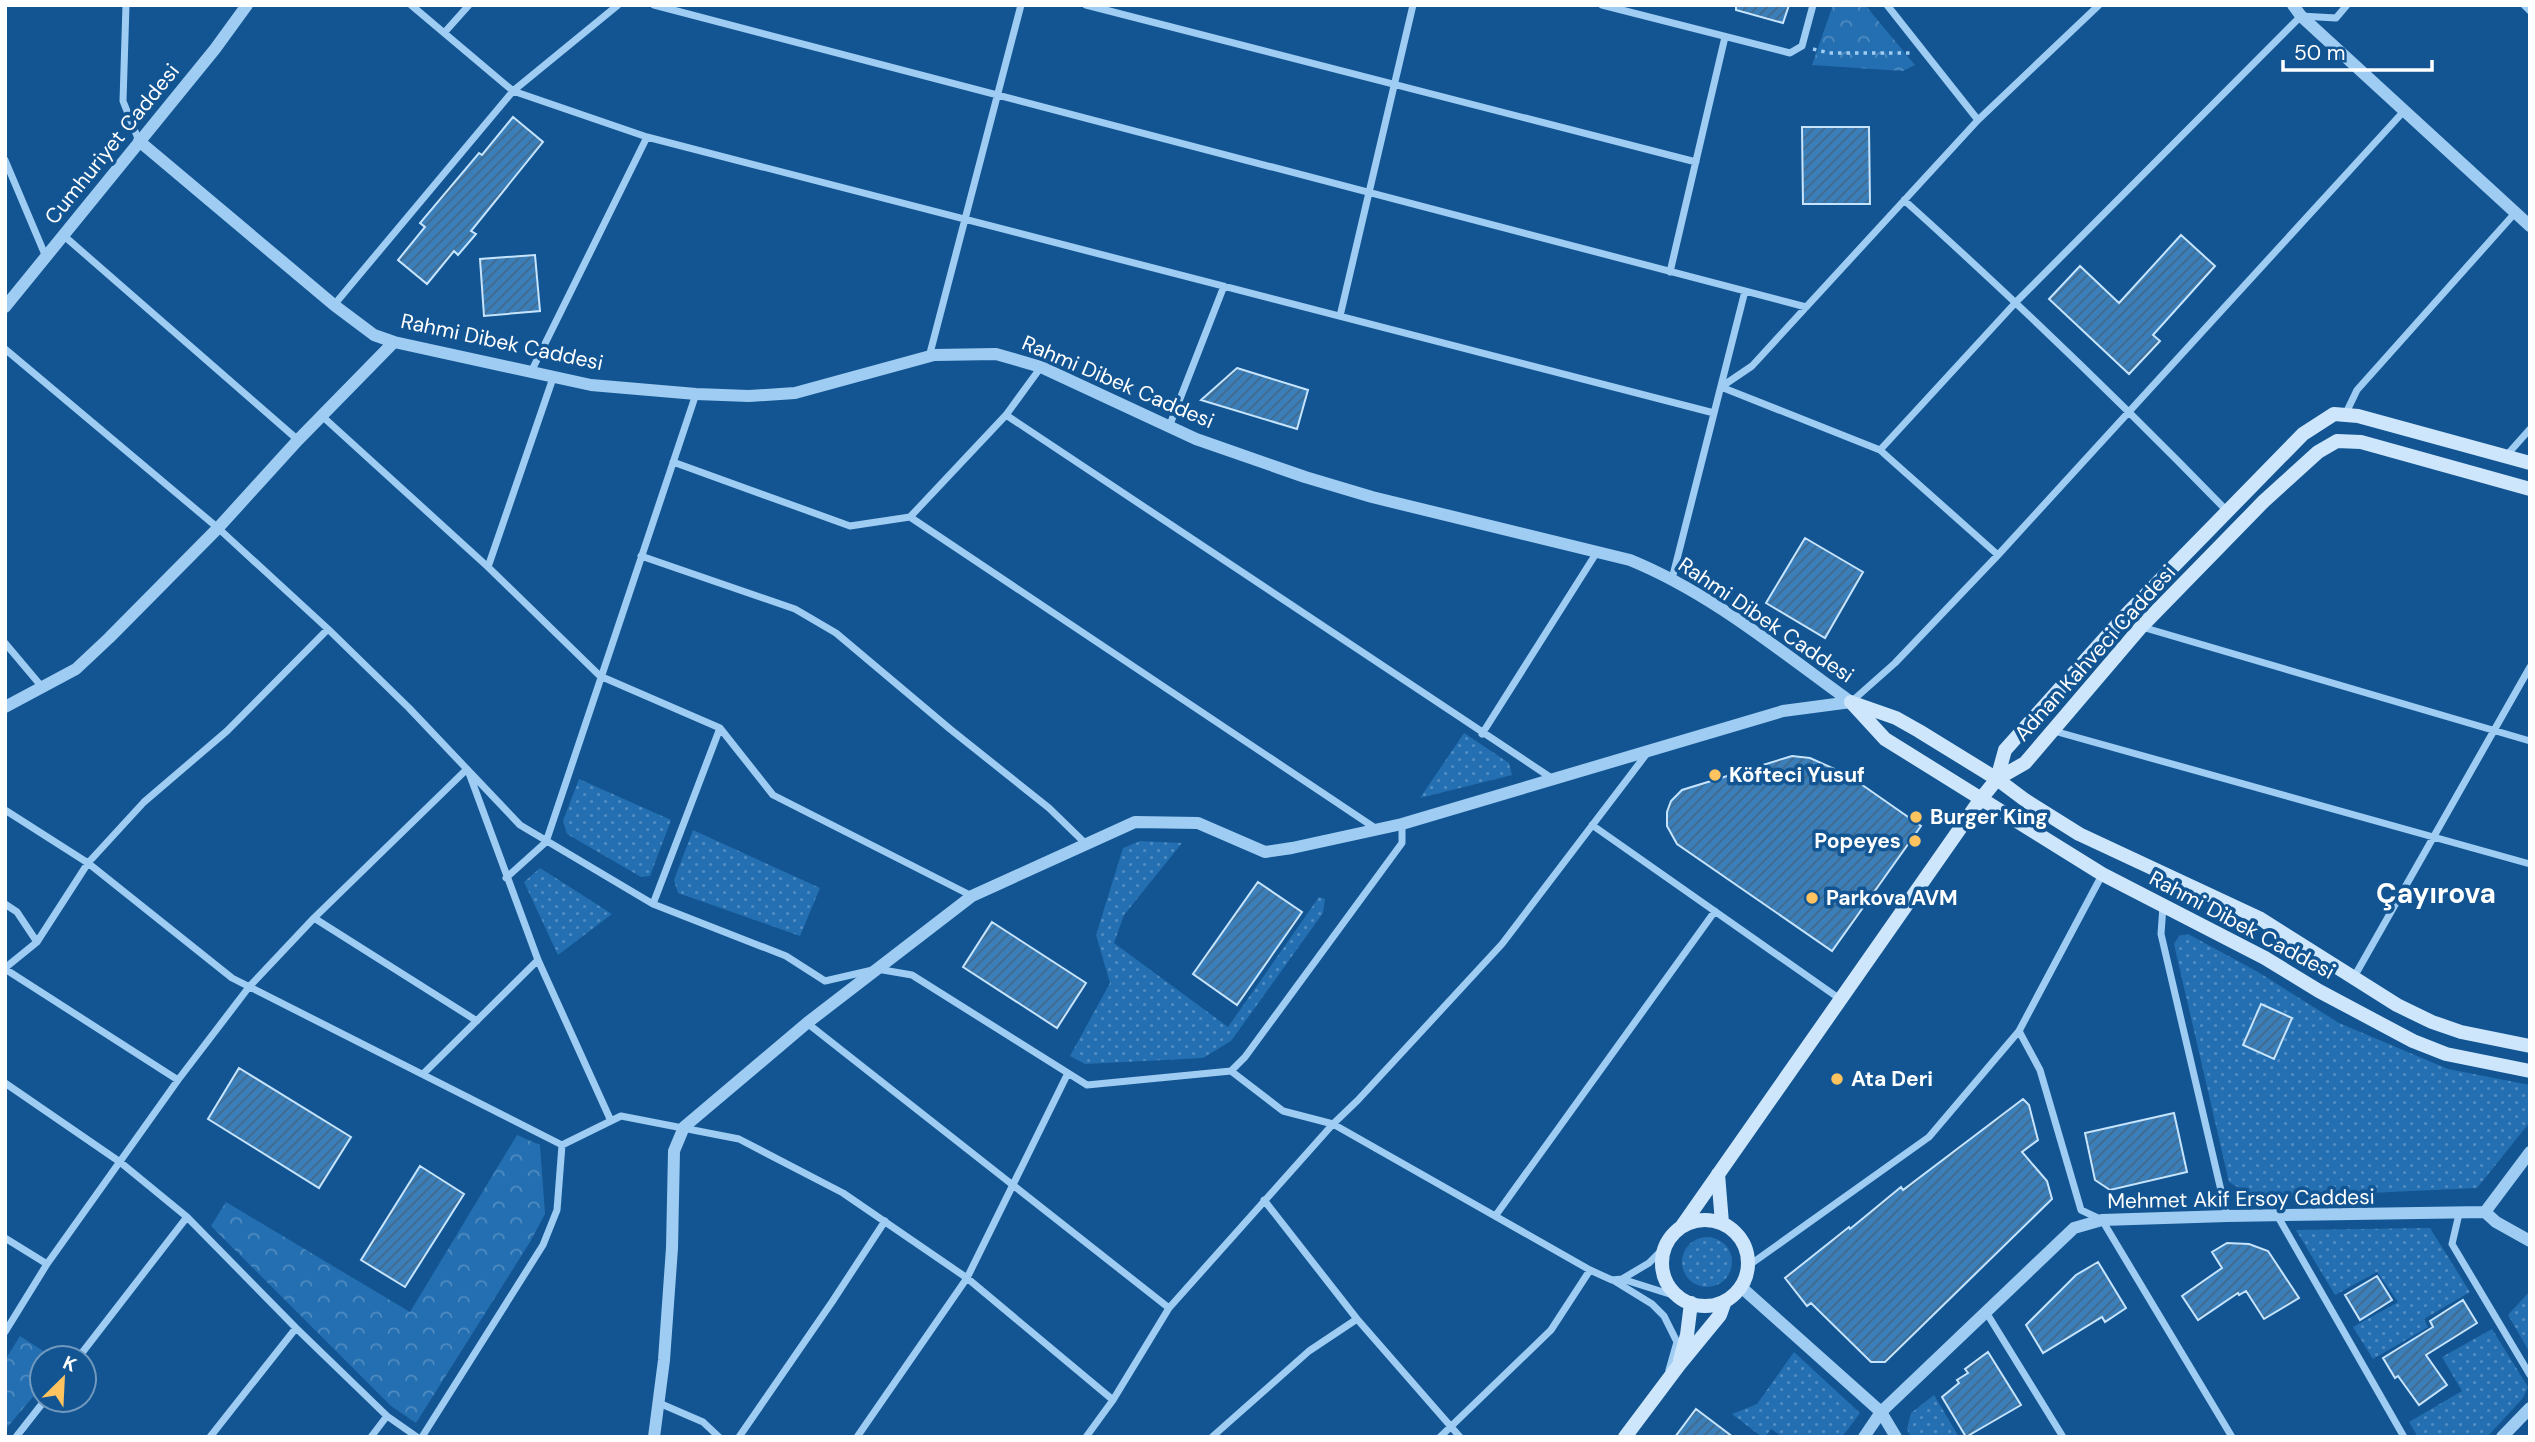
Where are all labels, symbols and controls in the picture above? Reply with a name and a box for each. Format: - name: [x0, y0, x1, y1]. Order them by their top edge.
- scale bar: [2283, 28, 2432, 72]
- text: 50 m: [2294, 39, 2345, 67]
- street label: Cumhuriyet Caddesi: [38, 58, 186, 230]
- street label: Rahmi Dibek Caddesi: [398, 307, 606, 377]
- street label: Rahmi Dibek Caddesi: [1018, 329, 1218, 435]
- street label: Rahmi Dibek Caddesi: [1673, 551, 1859, 689]
- street label: Adnan Kahveci Caddesi: [2008, 559, 2182, 747]
- place label: Köfteci Yusuf: [1729, 761, 1865, 789]
- marker: Köfteci Yusuf: [1707, 767, 1723, 783]
- place label: Burger King: [1930, 803, 2048, 831]
- marker: Burger King: [1908, 809, 1924, 825]
- place label: Popeyes: [1814, 827, 1901, 855]
- marker: Popeyes: [1907, 833, 1923, 849]
- street label: Rahmi Dibek Caddesi: [2144, 864, 2340, 986]
- district label: Çayırova: [2376, 875, 2496, 912]
- place label: Parkova AVM: [1826, 884, 1958, 912]
- marker: Parkova AVM: [1804, 890, 1820, 906]
- place label: Ata Deri: [1851, 1065, 1933, 1093]
- marker: Ata Deri: [1829, 1071, 1845, 1087]
- street label: Mehmet Akif Ersoy Caddesi: [2107, 1183, 2375, 1215]
- north arrow: [28, 1344, 98, 1414]
- text: K: [59, 1350, 80, 1378]

